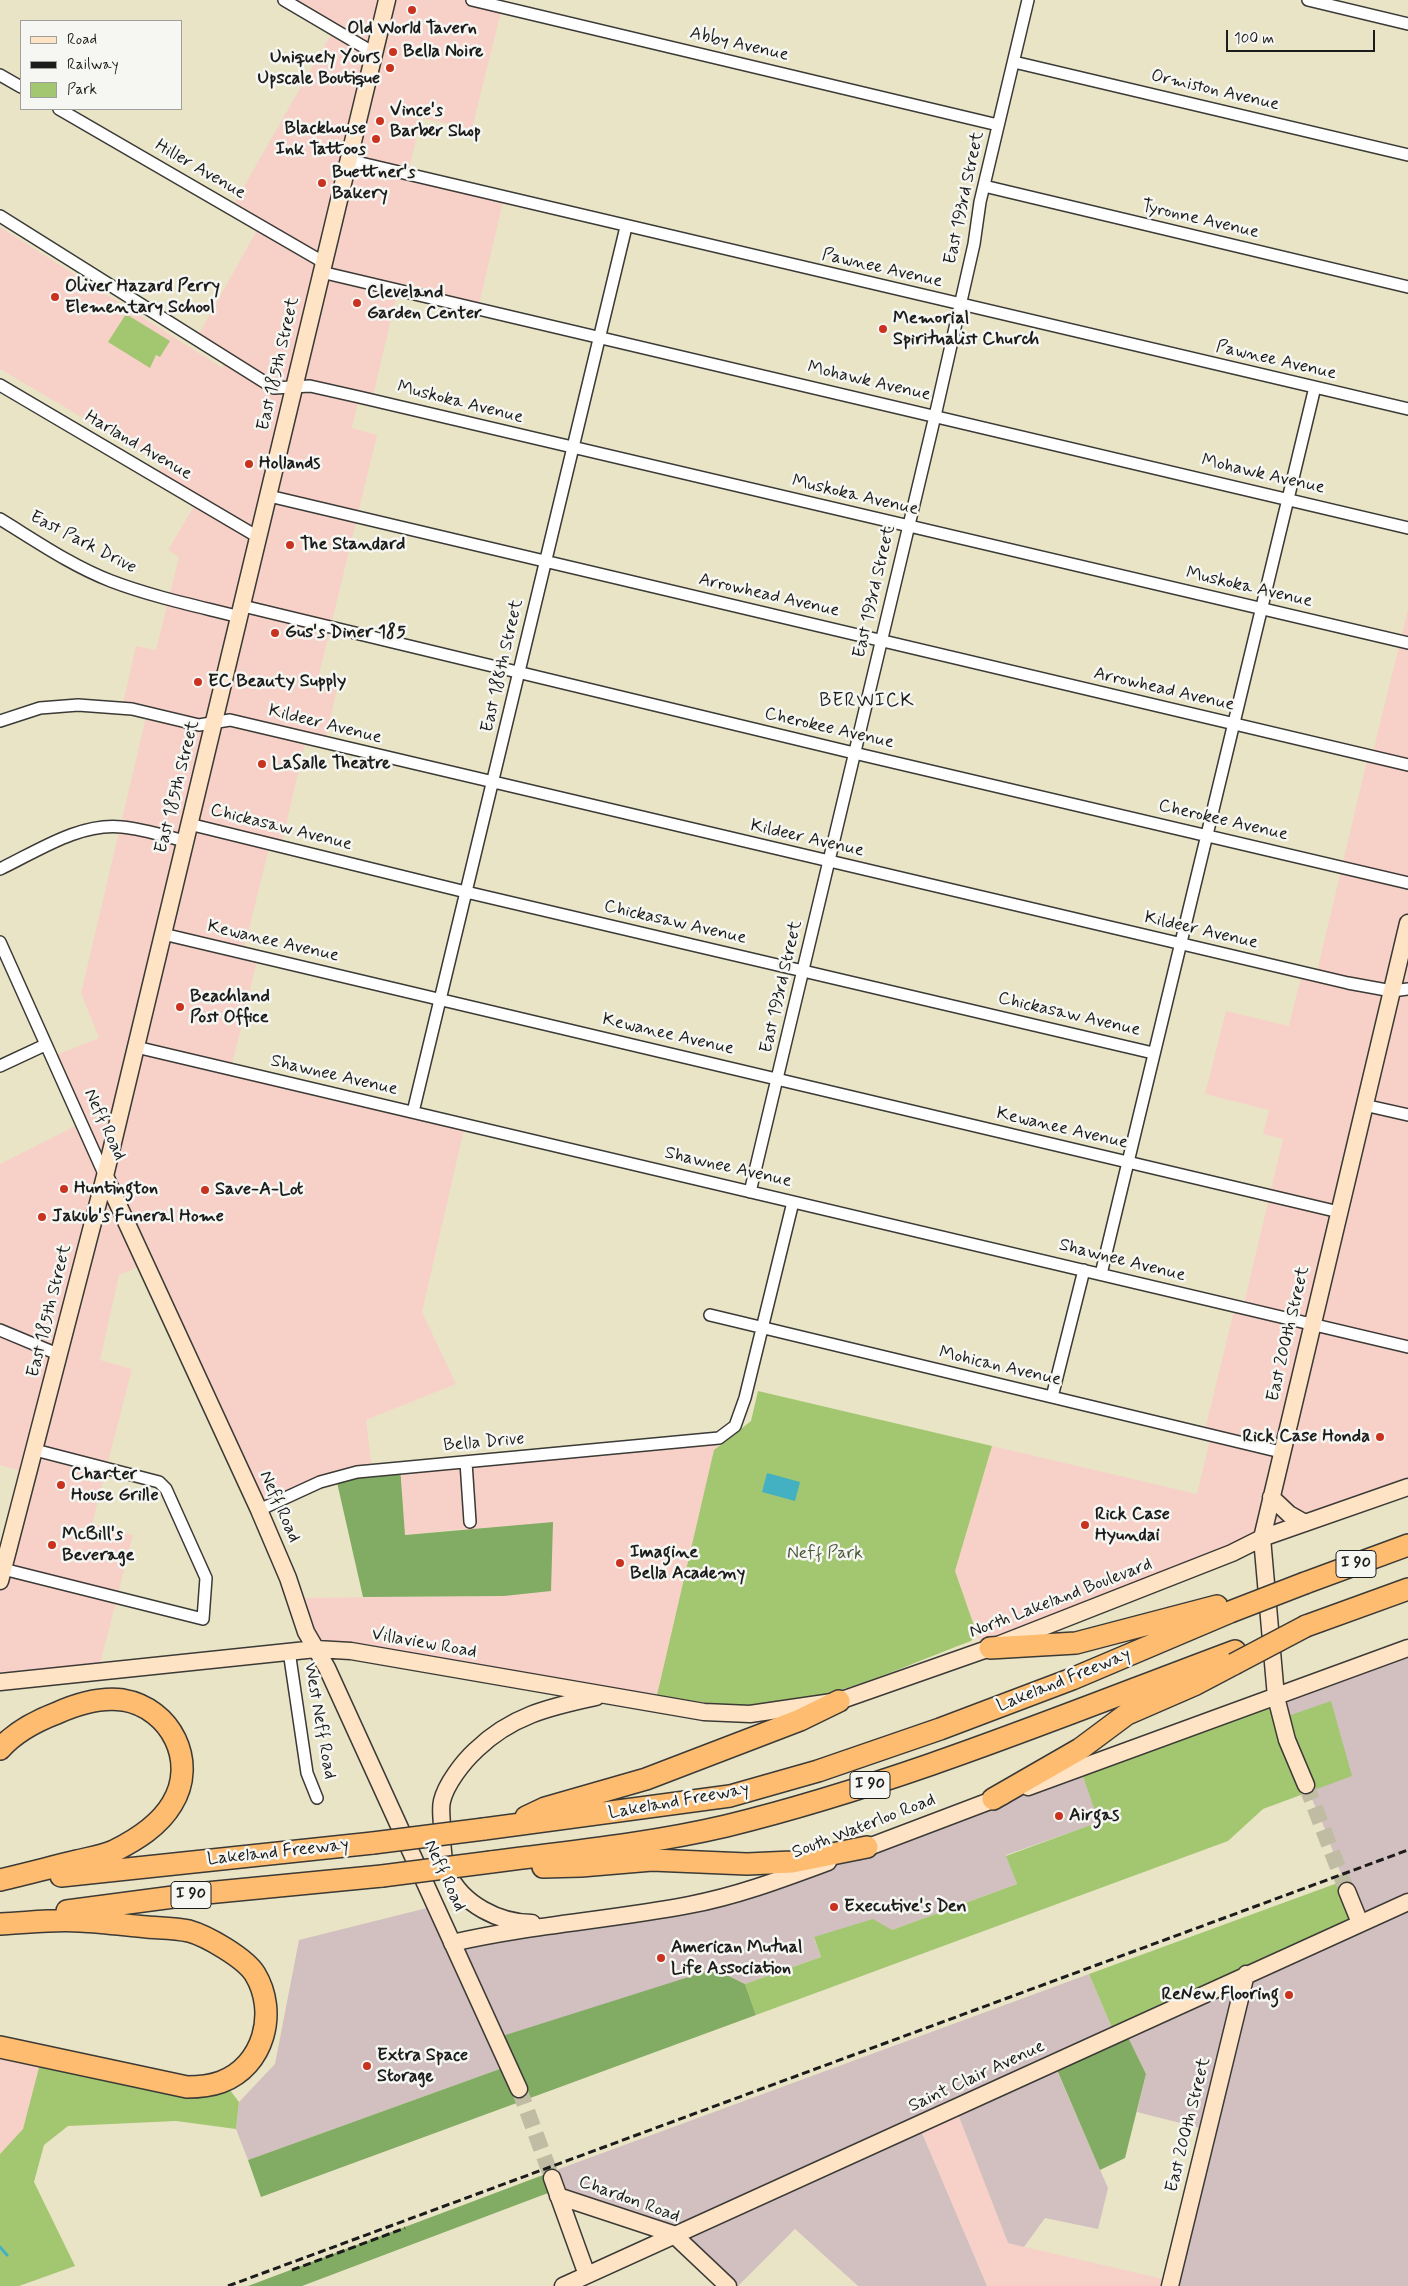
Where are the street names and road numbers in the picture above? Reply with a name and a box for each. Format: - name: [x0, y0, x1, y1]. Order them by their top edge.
- street label: Abby Avenue: [687, 23, 791, 67]
- street label: Ormiston Avenue: [1149, 66, 1281, 116]
- street label: East 193rd Street: [940, 130, 990, 266]
- street label: Hiller Avenue: [151, 135, 249, 205]
- street label: Tyronne Avenue: [1139, 196, 1261, 244]
- street label: Pawnee Avenue: [820, 245, 944, 293]
- street label: East 185th Street: [253, 295, 305, 433]
- street label: Pawnee Avenue: [1214, 337, 1338, 385]
- street label: Mohawk Avenue: [805, 357, 933, 407]
- street label: Muskoka Avenue: [395, 377, 525, 429]
- street label: Harland Avenue: [81, 407, 195, 485]
- street label: Mohawk Avenue: [1199, 450, 1327, 500]
- street label: Muskoka Avenue: [790, 471, 920, 521]
- street label: East Park Drive: [26, 507, 140, 579]
- street label: East 193rd Street: [849, 524, 901, 660]
- street label: Muskoka Avenue: [1184, 563, 1314, 613]
- street label: Arrowhead Avenue: [696, 569, 842, 623]
- street label: East 188th Street: [477, 597, 529, 735]
- street label: Arrowhead Avenue: [1091, 663, 1237, 717]
- street label: Kildeer Avenue: [266, 700, 384, 750]
- street label: Cherokee Avenue: [762, 704, 896, 754]
- street label: East 185th Street: [151, 718, 205, 856]
- street label: Cherokee Avenue: [1156, 796, 1290, 846]
- street label: Chickasaw Avenue: [208, 800, 354, 856]
- street label: Kildeer Avenue: [748, 815, 866, 863]
- street label: Chickasaw Avenue: [602, 896, 748, 950]
- street label: Kildeer Avenue: [1142, 907, 1260, 955]
- street label: Kewanee Avenue: [205, 916, 341, 968]
- street label: East 193rd Street: [756, 919, 808, 1055]
- street label: Chickasaw Avenue: [996, 988, 1142, 1042]
- street label: Kewanee Avenue: [600, 1009, 736, 1061]
- street label: Shawnee Avenue: [268, 1051, 400, 1101]
- street label: Neff Road: [78, 1086, 130, 1164]
- street label: Kewanee Avenue: [994, 1103, 1130, 1155]
- street label: Shawnee Avenue: [662, 1143, 794, 1193]
- street label: Shawnee Avenue: [1056, 1235, 1188, 1287]
- street label: East 185th Street: [23, 1242, 77, 1380]
- street label: East 200th Street: [1263, 1264, 1315, 1404]
- street label: Mohican Avenue: [937, 1342, 1063, 1392]
- street label: Bella Drive: [442, 1429, 526, 1457]
- street label: Neff Road: [254, 1468, 304, 1546]
- road number: I 90: [1336, 1550, 1376, 1578]
- street label: North Lakeland Boulevard: [967, 1554, 1155, 1644]
- street label: Villaview Road: [370, 1624, 478, 1664]
- street label: Lakeland Freeway: [994, 1644, 1134, 1718]
- street label: West Neff Road: [298, 1661, 340, 1781]
- road number: I 90: [850, 1772, 890, 1798]
- street label: Lakeland Freeway: [607, 1779, 751, 1825]
- street label: South Waterloo Road: [789, 1790, 939, 1864]
- street label: Lakeland Freeway: [206, 1835, 350, 1871]
- street label: Neff Road: [418, 1837, 470, 1915]
- road number: I 90: [171, 1882, 211, 1908]
- street label: Saint Clair Avenue: [906, 2036, 1048, 2118]
- street label: East 200th Street: [1162, 2055, 1216, 2195]
- street label: Chardon Road: [575, 2172, 683, 2228]

